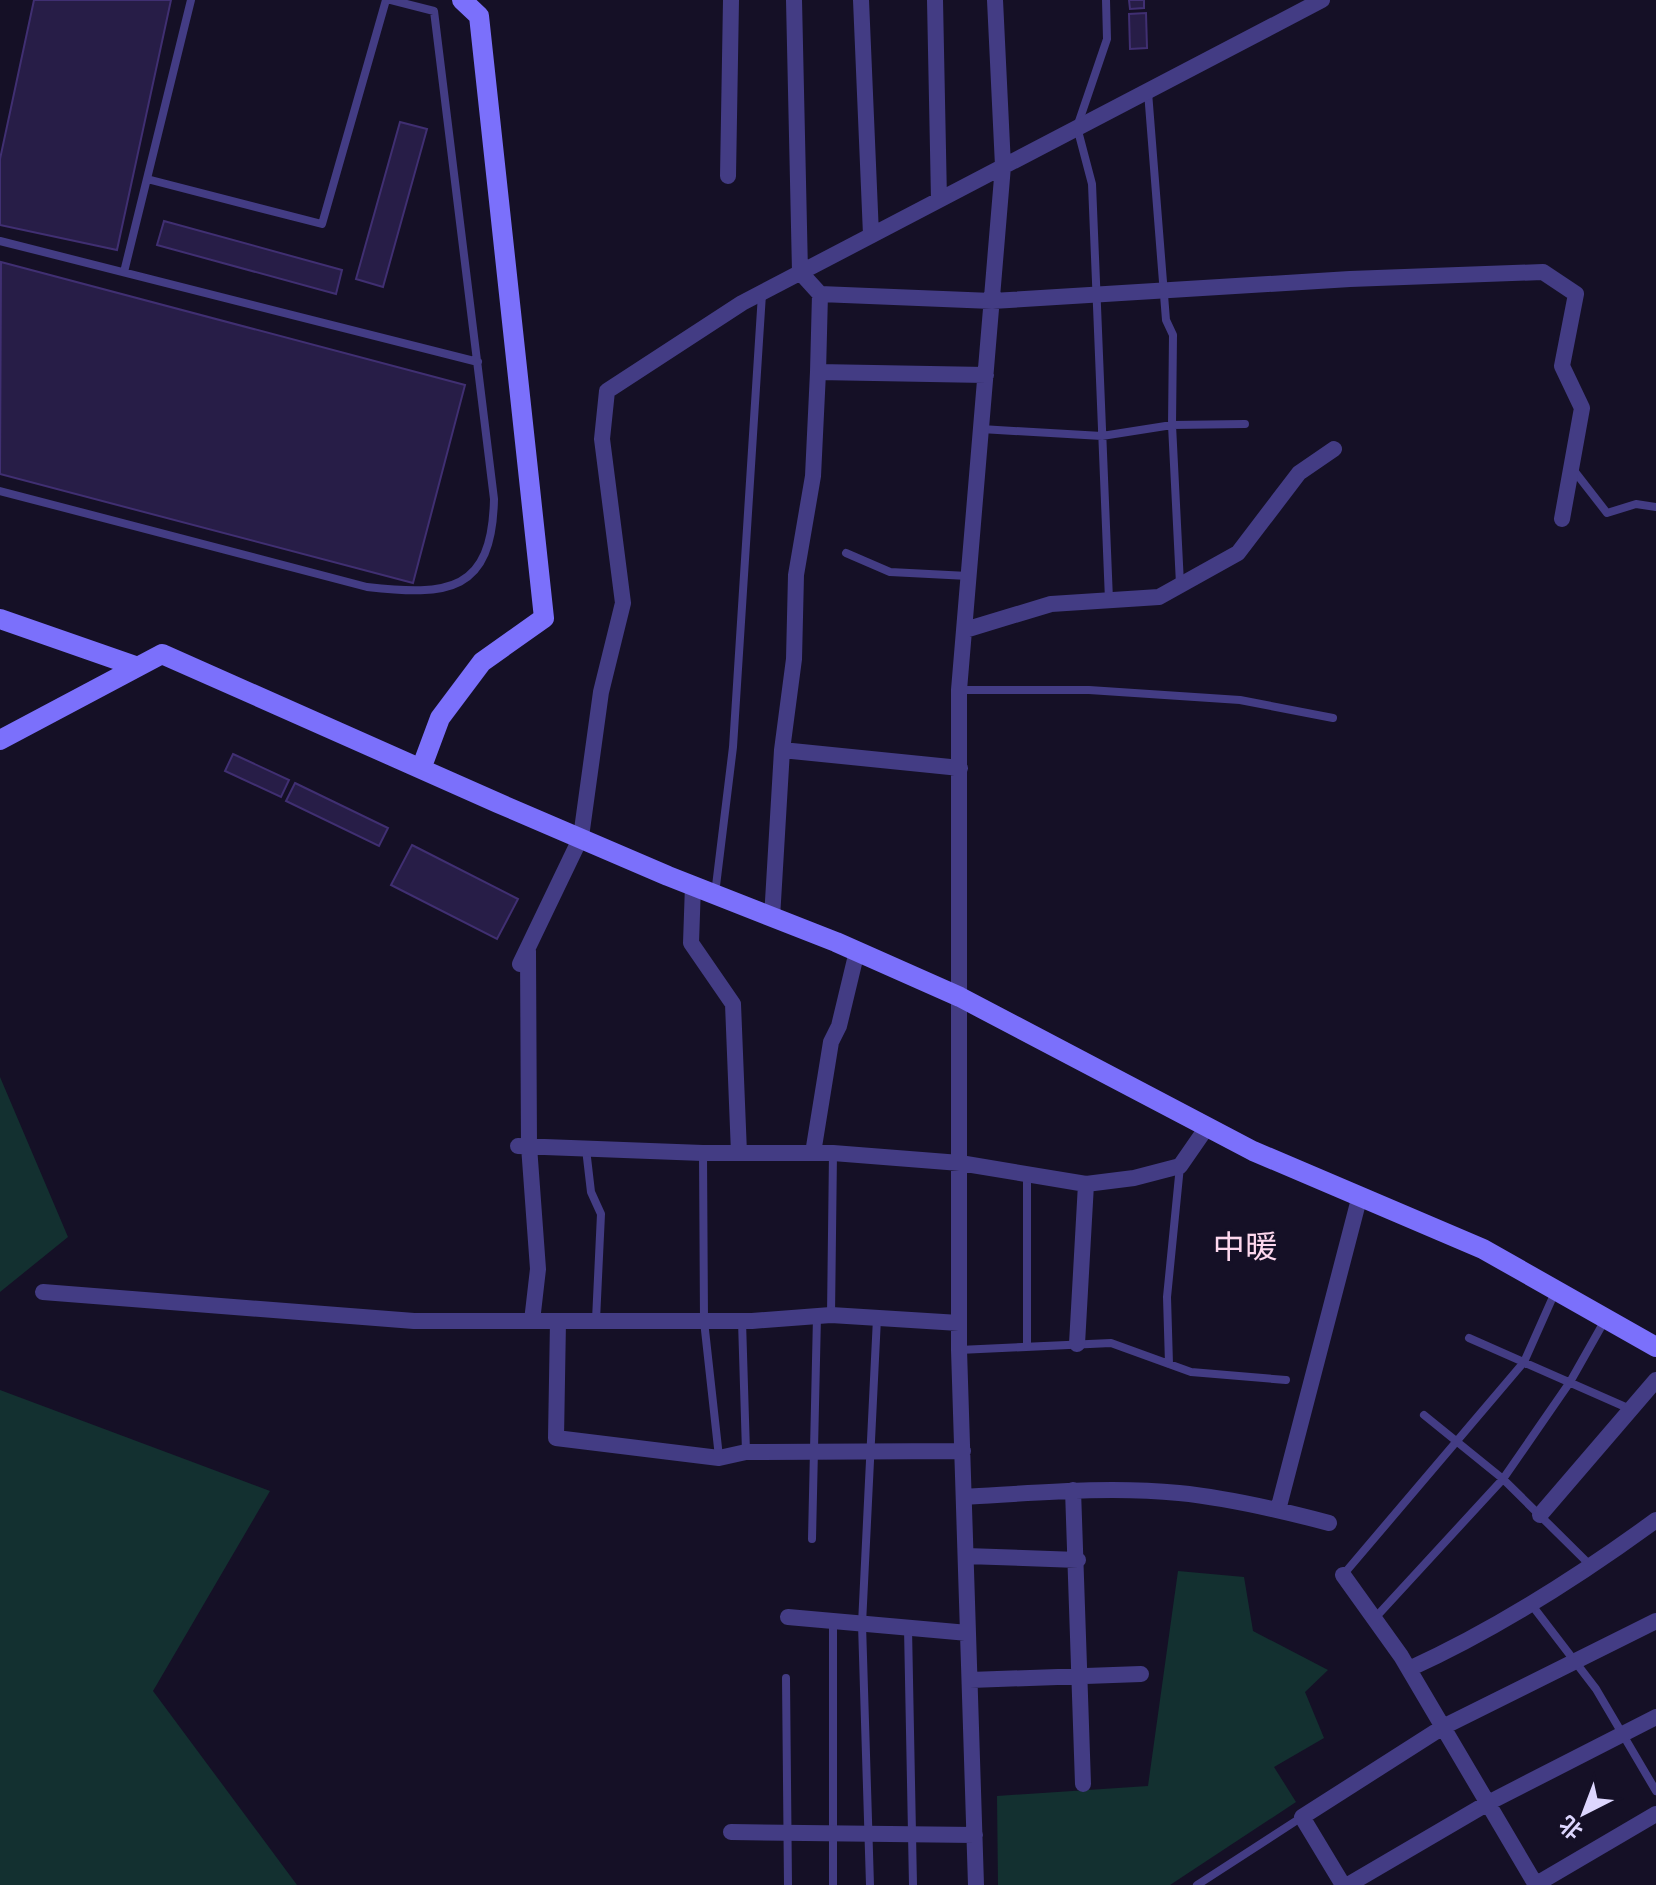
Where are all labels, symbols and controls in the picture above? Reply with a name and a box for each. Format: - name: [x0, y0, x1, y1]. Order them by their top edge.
- district label: 中暖: [1213, 1224, 1277, 1267]
- north arrow: [1544, 1773, 1624, 1853]
- text: 北: [1552, 1810, 1588, 1847]

